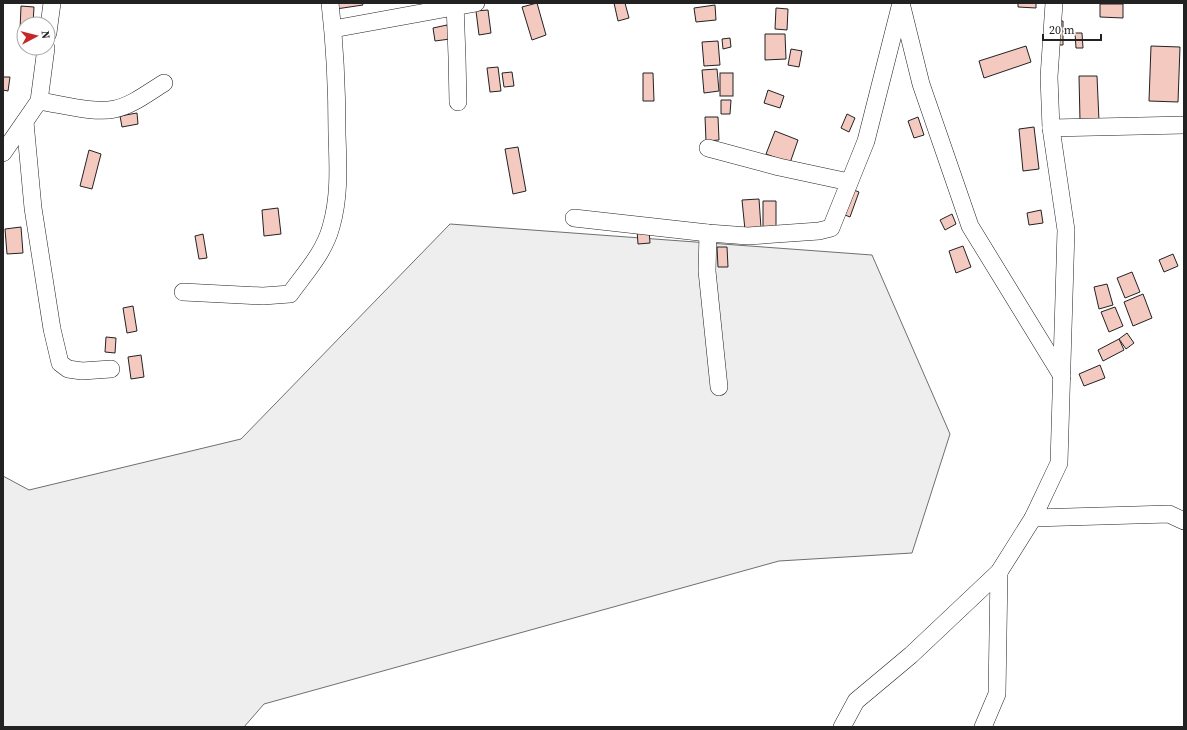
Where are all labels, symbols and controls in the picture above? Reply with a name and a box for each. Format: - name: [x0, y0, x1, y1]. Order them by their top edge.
- north arrow: [16, 16, 56, 56]
- scale bar: [1043, 16, 1101, 42]
- text: 20 m: [1049, 22, 1075, 38]
- text: N: [37, 30, 53, 40]

